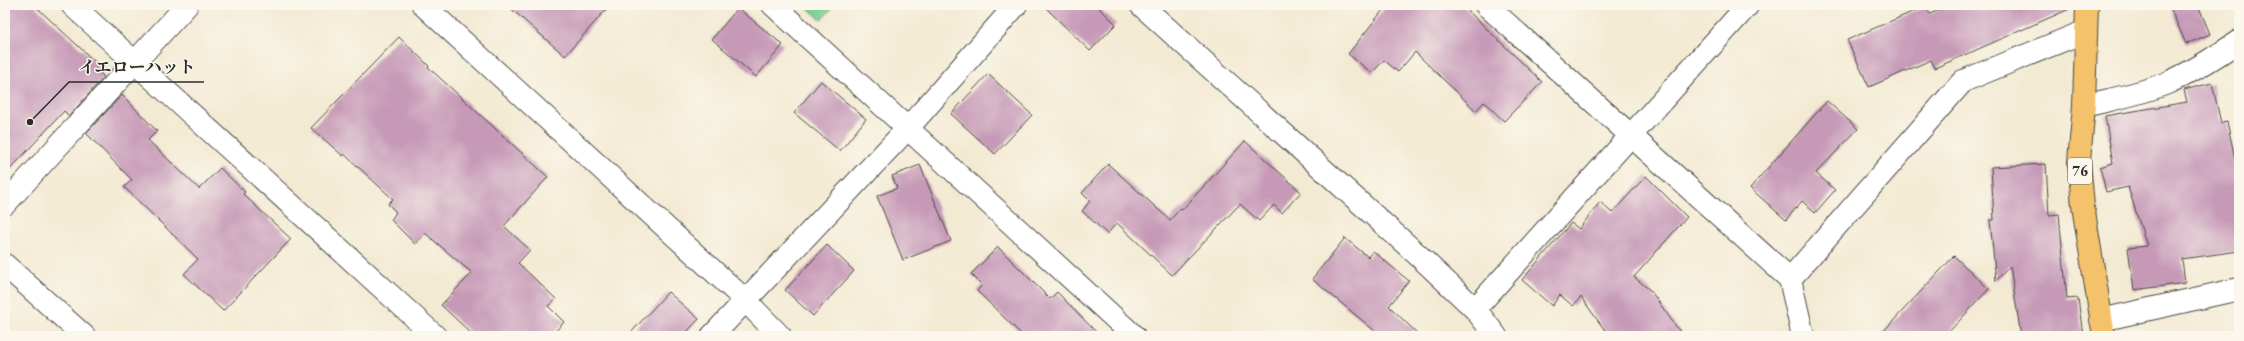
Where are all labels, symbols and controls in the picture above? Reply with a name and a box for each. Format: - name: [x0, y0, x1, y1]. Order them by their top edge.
- callout: イエローハット: [69, 53, 204, 82]
- text: イエローハット: [78, 56, 196, 78]
- road number: 76: [2068, 158, 2092, 184]

